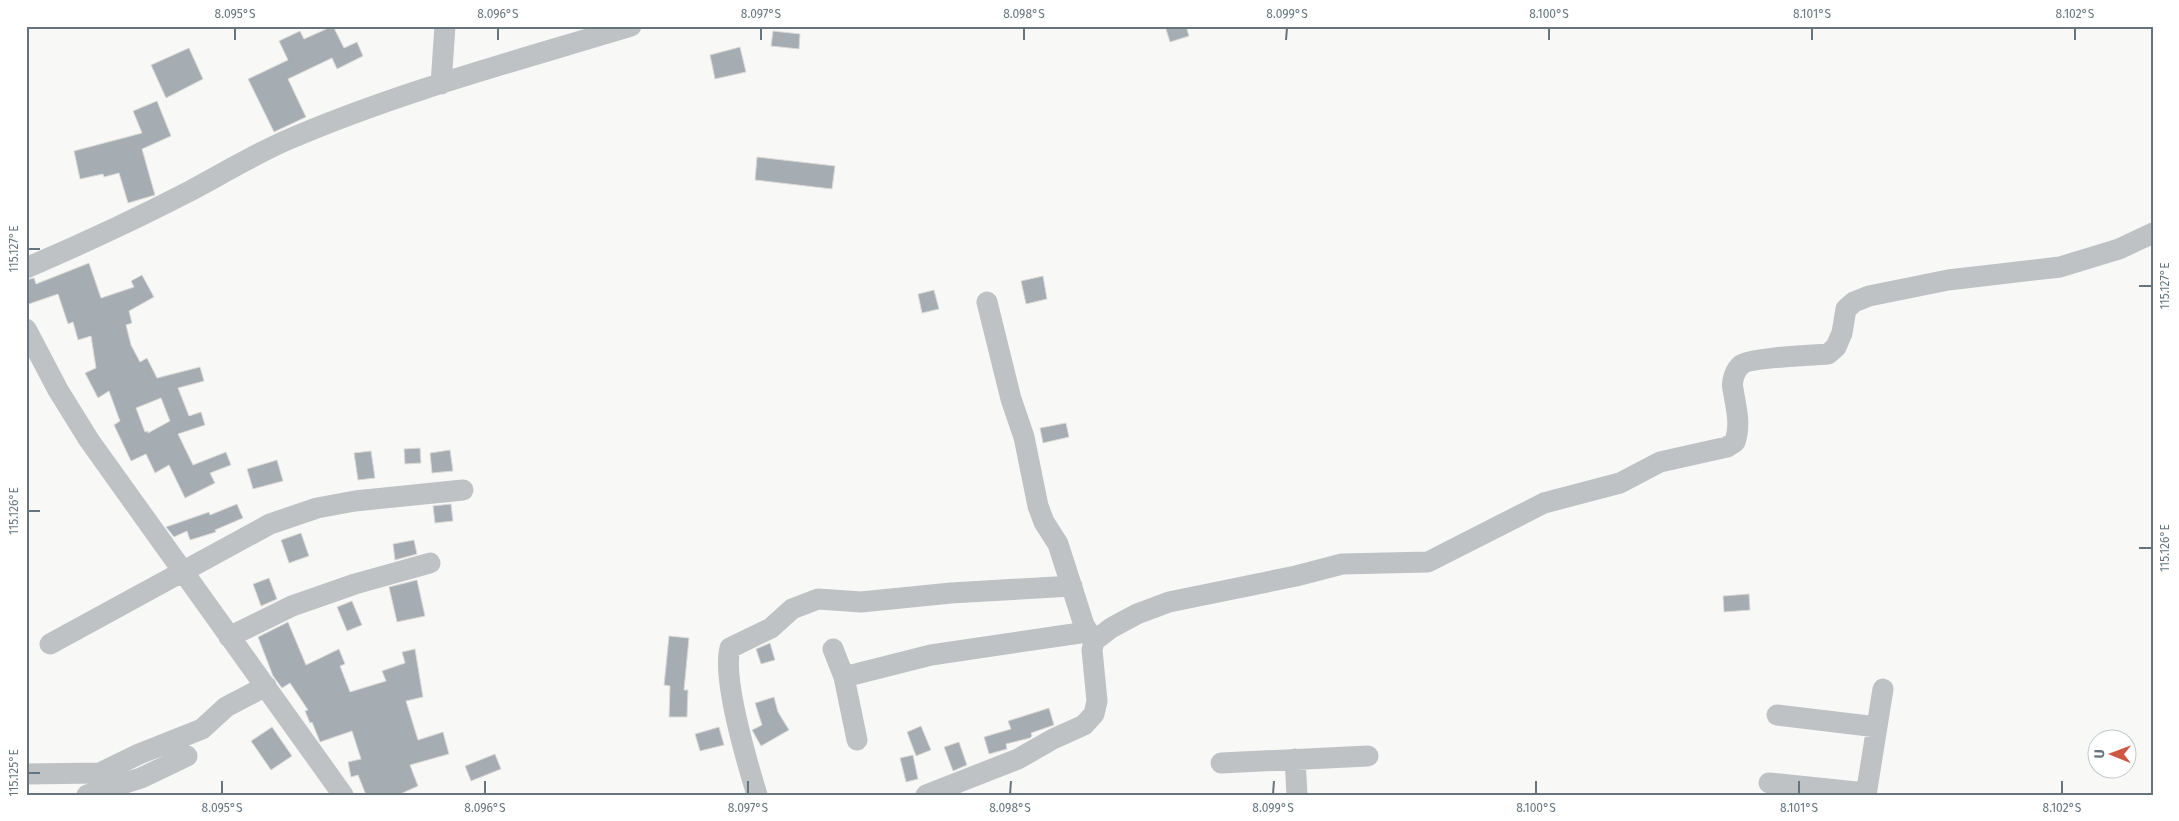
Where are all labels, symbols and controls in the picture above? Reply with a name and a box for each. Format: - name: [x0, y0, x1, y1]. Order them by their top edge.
- text: 8.095°S: [215, 7, 256, 21]
- text: 8.096°S: [477, 7, 519, 21]
- text: 8.097°S: [741, 7, 782, 21]
- text: 8.098°S: [1003, 7, 1045, 21]
- text: 8.099°S: [1266, 7, 1308, 21]
- text: 8.100°S: [1529, 7, 1569, 21]
- text: 8.101°S: [1793, 7, 1831, 21]
- text: 8.102°S: [2056, 7, 2095, 21]
- text: 115.127°E: [7, 225, 21, 273]
- text: 115.127°E: [2158, 262, 2172, 310]
- text: 115.126°E: [7, 487, 21, 535]
- text: 115.126°E: [2158, 524, 2172, 572]
- north arrow: [2086, 728, 2136, 778]
- text: 115.125°E: [7, 749, 21, 797]
- text: U: [2091, 749, 2108, 758]
- text: 8.095°S: [202, 801, 243, 815]
- text: 8.096°S: [464, 801, 506, 815]
- text: 8.097°S: [728, 801, 769, 815]
- text: 8.098°S: [989, 801, 1031, 815]
- text: 8.099°S: [1252, 801, 1294, 815]
- text: 8.100°S: [1516, 801, 1556, 815]
- text: 8.101°S: [1780, 801, 1818, 815]
- text: 8.102°S: [2043, 801, 2082, 815]

